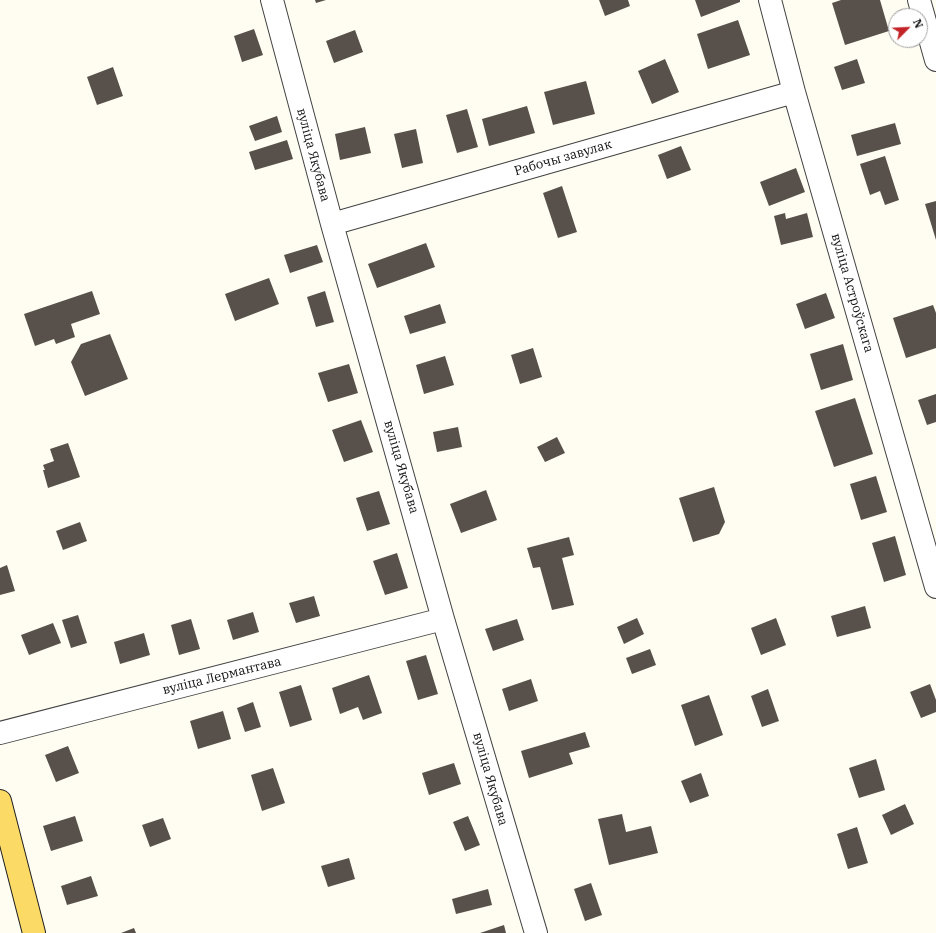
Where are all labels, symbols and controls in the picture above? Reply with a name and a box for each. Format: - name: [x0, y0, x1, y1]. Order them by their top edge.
- north arrow: [888, 8, 928, 48]
- text: N: [910, 17, 926, 30]
- street label: вуліца Якубава: [293, 107, 333, 203]
- street label: Рабочы завулак: [512, 137, 614, 179]
- street label: вуліца Астроўскага: [827, 232, 877, 354]
- street label: вуліца Якубава: [380, 419, 422, 515]
- street label: вуліца Лермантава: [161, 654, 283, 698]
- street label: вуліца Якубава: [469, 731, 511, 827]

